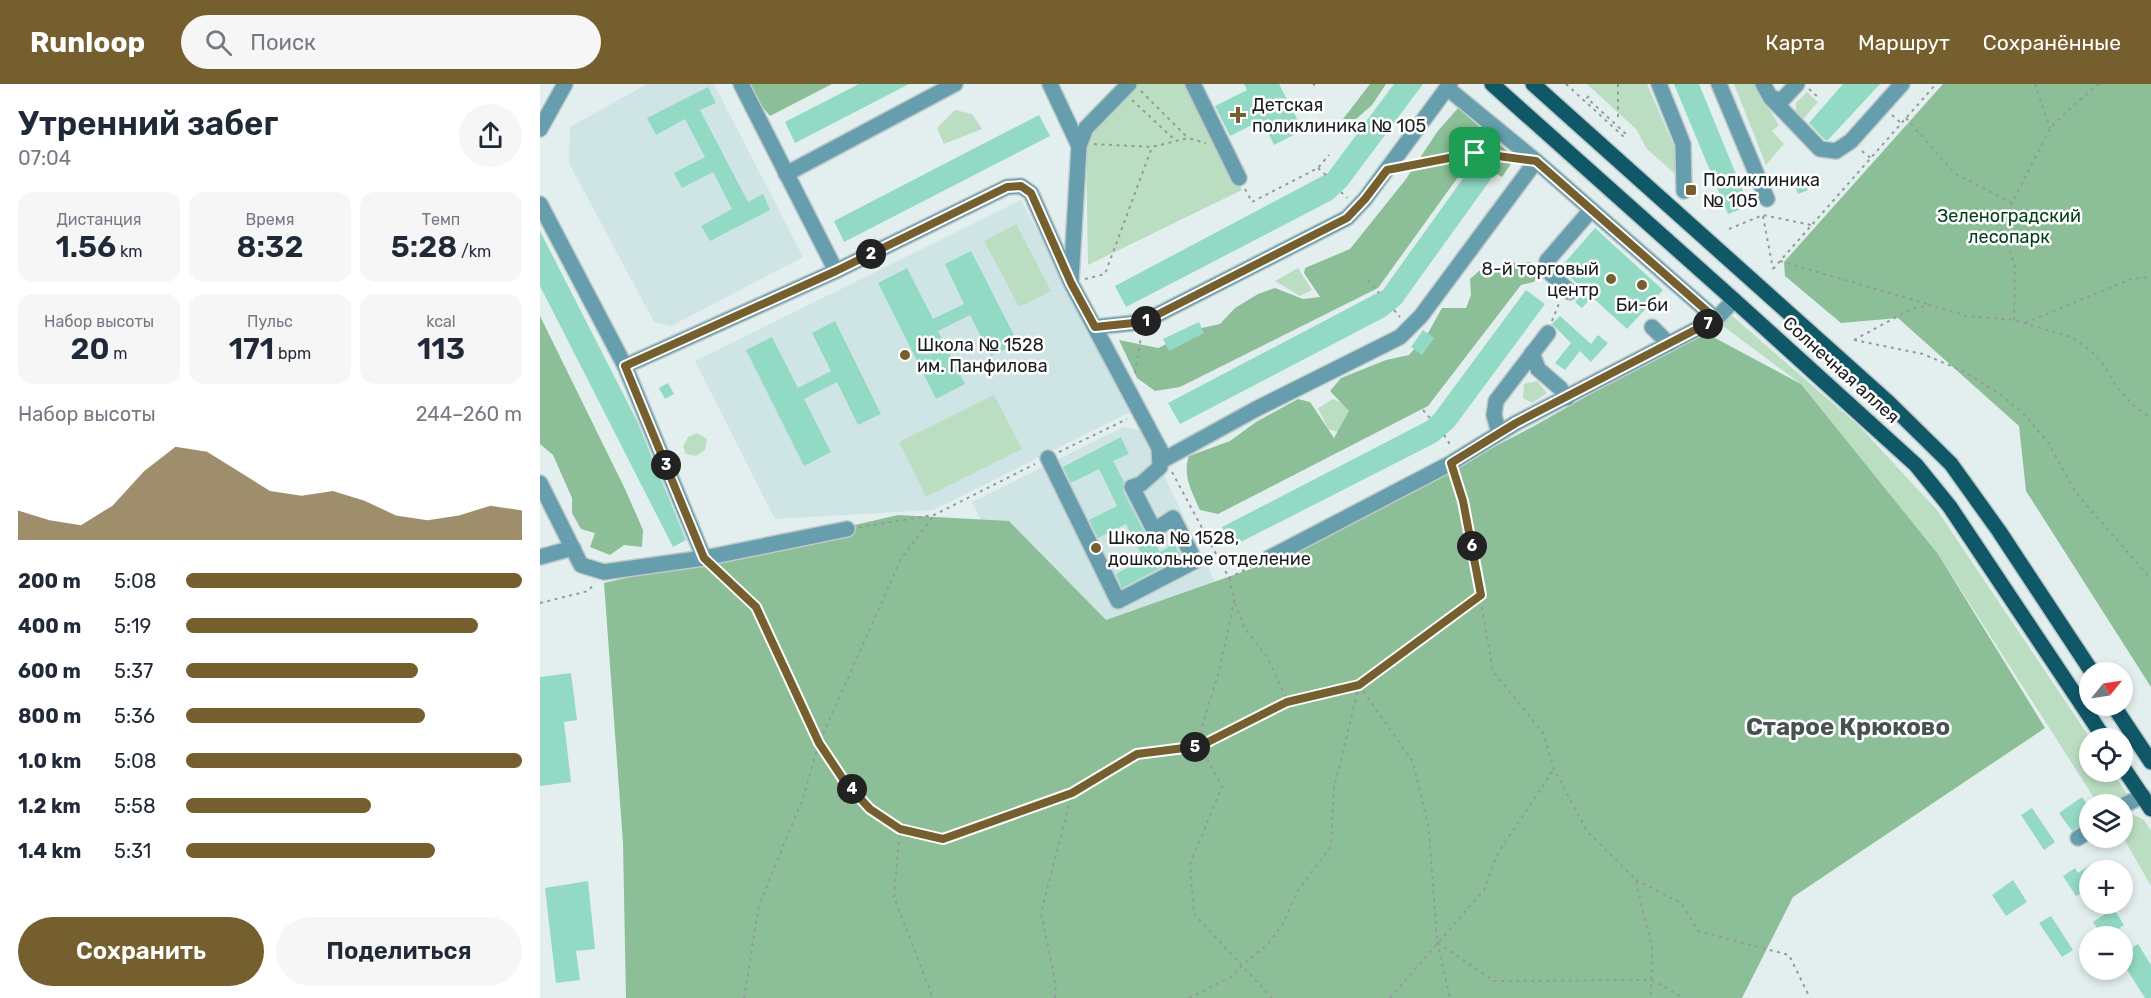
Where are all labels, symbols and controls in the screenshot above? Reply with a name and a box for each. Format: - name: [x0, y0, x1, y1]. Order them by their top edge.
- search box: [181, 15, 601, 69]
- text: Runloop: [30, 26, 145, 59]
- icon: search: [202, 26, 235, 59]
- text: Поиск: [250, 29, 316, 56]
- text: Карта: [1765, 30, 1825, 55]
- text: Маршрут: [1858, 30, 1950, 55]
- text: Сохранённые: [1983, 30, 2121, 55]
- place label: Детская поликлиника № 105: [1252, 94, 1426, 137]
- text: Утренний забег: [18, 104, 278, 143]
- button: share: [459, 104, 522, 167]
- marker: Детская поликлиника № 105: [1229, 106, 1247, 124]
- pin: [1449, 127, 1500, 178]
- icon: arrive: [1458, 136, 1491, 169]
- text: 07:04: [18, 146, 71, 170]
- place label: Поликлиника № 105: [1703, 169, 1820, 212]
- marker: Поликлиника № 105: [1684, 183, 1698, 197]
- park label: Зеленоградский лесопарк: [1937, 205, 2081, 248]
- text: Дистанция: [56, 210, 142, 229]
- text: Время: [246, 210, 294, 229]
- text: Темп: [422, 210, 460, 229]
- text: 1.56: [55, 229, 116, 265]
- text: 8:32: [237, 229, 303, 265]
- text: 5:28: [391, 229, 457, 265]
- pin: 2: [856, 239, 886, 269]
- text: km: [116, 242, 143, 261]
- text: /km: [457, 242, 491, 261]
- text: 2: [866, 244, 876, 263]
- place label: 8-й торговый центр: [1482, 258, 1599, 301]
- marker: 8-й торговый центр: [1604, 272, 1618, 286]
- marker: Би-би: [1635, 278, 1649, 292]
- place label: Би-би: [1616, 294, 1668, 316]
- pin: 1: [1131, 306, 1161, 336]
- pin: 7: [1693, 309, 1723, 339]
- text: 1: [1142, 311, 1150, 330]
- text: Набор высоты: [44, 312, 154, 331]
- text: Пульс: [247, 312, 293, 331]
- text: kcal: [426, 312, 456, 331]
- street label: Солнечная аллея: [1778, 312, 1904, 428]
- text: 7: [1703, 314, 1713, 333]
- text: 20: [70, 331, 109, 367]
- text: 171: [229, 331, 274, 367]
- text: 113: [417, 331, 465, 367]
- place label: Школа № 1528 им. Панфилова: [917, 334, 1048, 377]
- text: m: [109, 344, 128, 363]
- text: bpm: [274, 344, 311, 363]
- marker: Школа № 1528 им. Панфилова: [898, 348, 912, 362]
- text: Набор высоты: [18, 402, 156, 426]
- text: 244–260 m: [416, 402, 522, 426]
- pin: 3: [651, 450, 681, 480]
- text: 3: [661, 455, 671, 474]
- place label: Школа № 1528, дошкольное отделение: [1108, 527, 1311, 570]
- pin: 6: [1457, 531, 1487, 561]
- text: 6: [1467, 536, 1477, 555]
- marker: Школа № 1528, дошкольное отделение: [1089, 541, 1103, 555]
- text: 200 m: [18, 569, 81, 593]
- text: 5:08: [114, 569, 156, 593]
- text: 400 m: [18, 614, 81, 638]
- text: 5:19: [114, 614, 151, 638]
- text: 600 m: [18, 659, 81, 683]
- text: 5:37: [114, 659, 153, 683]
- north arrow: [2079, 662, 2133, 716]
- map controls: [2079, 662, 2133, 980]
- text: 800 m: [18, 704, 81, 728]
- text: 5:36: [114, 704, 155, 728]
- district label: Старое Крюково: [1746, 713, 1950, 741]
- button: locate: [2079, 728, 2133, 782]
- pin: 5: [1180, 732, 1210, 762]
- text: 5: [1190, 737, 1200, 756]
- text: 1.0 km: [18, 749, 81, 773]
- text: 5:08: [114, 749, 156, 773]
- pin: 4: [837, 774, 867, 804]
- text: 4: [847, 779, 857, 798]
- text: 1.2 km: [18, 794, 81, 818]
- text: 5:58: [114, 794, 156, 818]
- button: layers: [2079, 794, 2133, 848]
- text: 1.4 km: [18, 839, 81, 863]
- text: 5:31: [114, 839, 151, 863]
- button: +: [2079, 860, 2133, 914]
- button: Сохранить: [18, 917, 264, 986]
- button: Поделиться: [276, 917, 522, 986]
- button: −: [2079, 926, 2133, 980]

